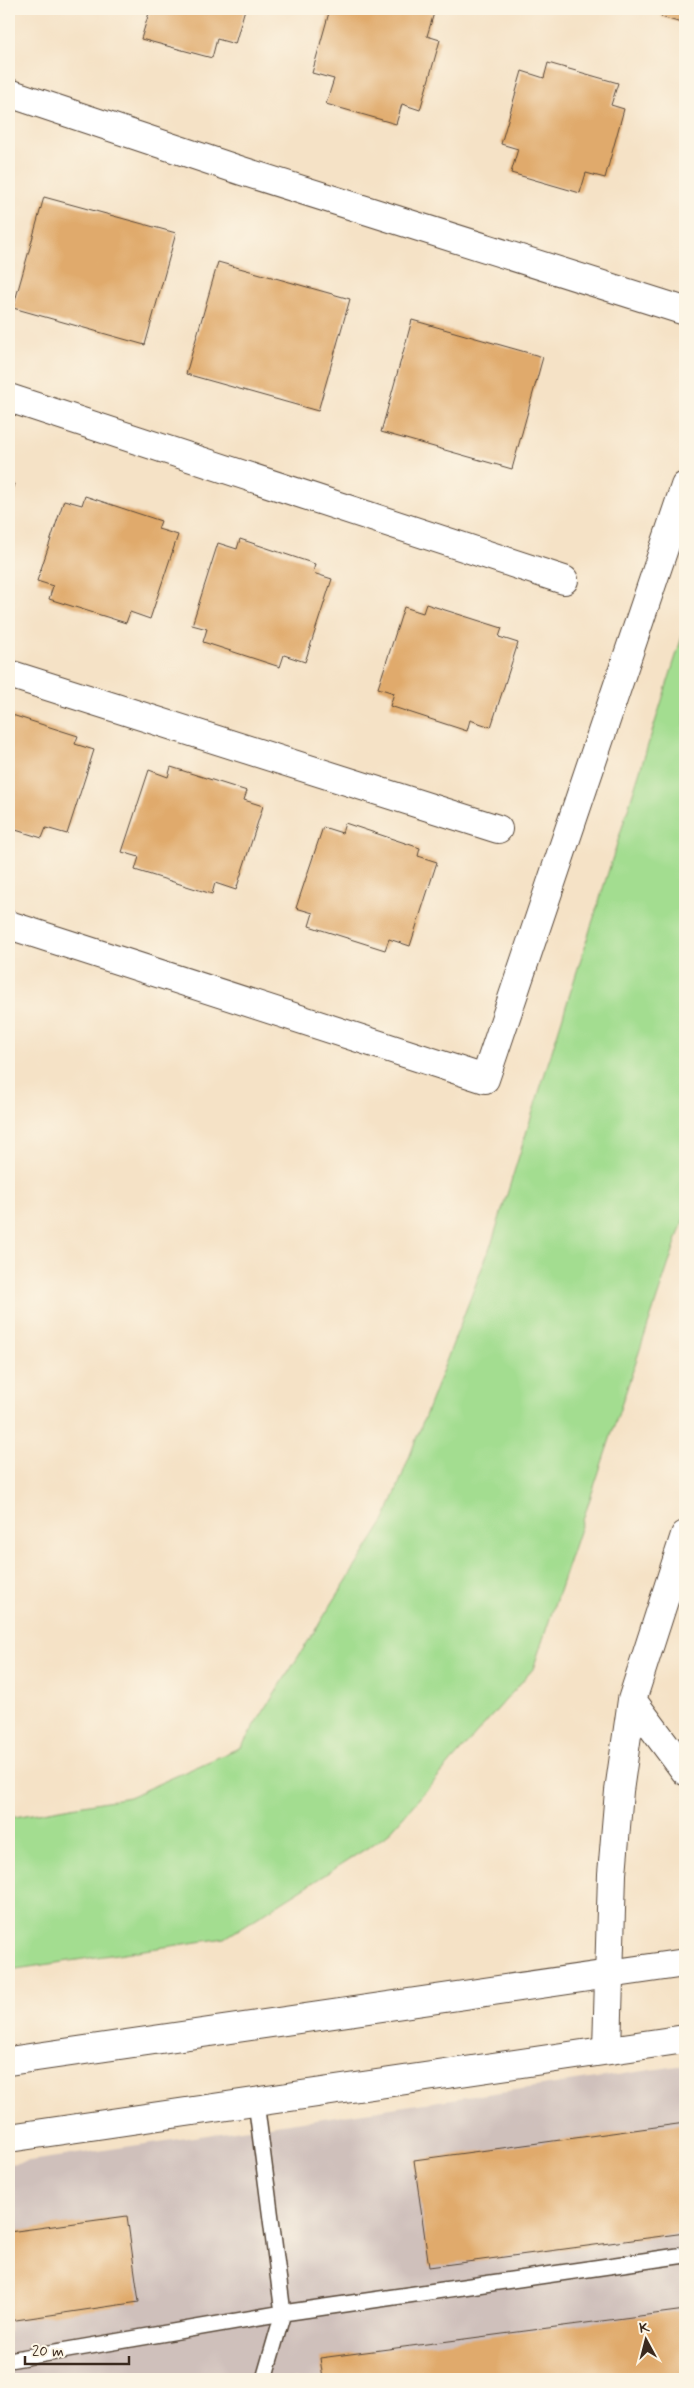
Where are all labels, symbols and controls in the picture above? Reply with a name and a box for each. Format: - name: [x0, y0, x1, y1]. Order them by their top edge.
- north arrow: [622, 2316, 672, 2366]
- text: K: [639, 2318, 652, 2338]
- scale bar: [25, 2333, 129, 2365]
- text: 20 m: [32, 2342, 64, 2362]

